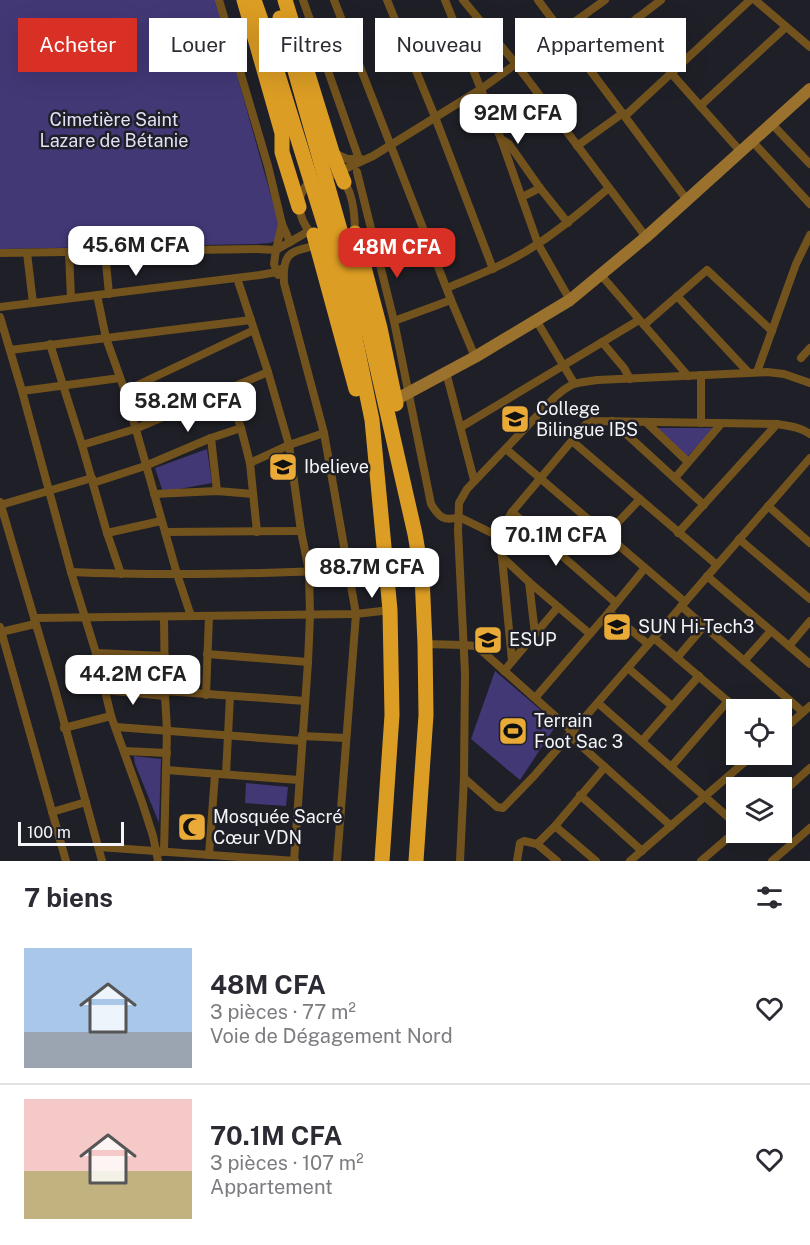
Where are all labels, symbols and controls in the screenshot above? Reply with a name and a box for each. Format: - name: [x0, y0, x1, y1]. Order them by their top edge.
- chip: Acheter: [18, 18, 137, 72]
- chip: Louer: [149, 18, 247, 72]
- chip: Filtres: [259, 18, 363, 72]
- chip: Nouveau: [375, 18, 503, 72]
- chip: Appartement: [515, 18, 686, 72]
- pin: 92M CFA: [463, 94, 573, 145]
- text: 92M CFA: [474, 101, 562, 125]
- park label: Cimetière Saint Lazare de Bétanie: [40, 109, 188, 151]
- pin: 45.6M CFA: [67, 226, 205, 277]
- pin: 48M CFA: [342, 228, 452, 279]
- text: 45.6M CFA: [82, 233, 190, 257]
- text: 48M CFA: [352, 235, 442, 259]
- pin: 58.2M CFA: [119, 382, 257, 433]
- text: 58.2M CFA: [134, 389, 242, 413]
- place label: College Bilingue IBS: [536, 398, 638, 440]
- school or university icon: College Bilingue IBS: [499, 403, 531, 435]
- school or university icon: Ibelieve: [267, 451, 299, 483]
- place label: Ibelieve: [304, 456, 369, 477]
- pin: 70.1M CFA: [487, 516, 625, 567]
- text: 70.1M CFA: [505, 523, 607, 547]
- pin: 88.7M CFA: [303, 548, 441, 599]
- text: 88.7M CFA: [319, 555, 425, 579]
- school or university icon: SUN Hi-Tech3: [601, 611, 633, 643]
- place label: SUN Hi-Tech3: [638, 616, 754, 637]
- school or university icon: ESUP: [472, 624, 504, 656]
- place label: ESUP: [509, 629, 556, 650]
- pin: 44.2M CFA: [64, 655, 202, 706]
- text: 44.2M CFA: [79, 662, 187, 686]
- map controls: [726, 699, 792, 843]
- button: locate: [726, 699, 792, 765]
- place label: Terrain Foot Sac 3: [534, 710, 623, 752]
- sports icon: Terrain Foot Sac 3: [497, 715, 529, 747]
- button: layers: [726, 777, 792, 843]
- place label: Mosquée Sacré Cœur VDN: [213, 806, 343, 848]
- mosque icon: Mosquée Sacré Cœur VDN: [176, 811, 208, 843]
- scale bar: [18, 819, 124, 846]
- text: 100 m: [27, 823, 71, 842]
- icon: filters: [753, 881, 786, 914]
- text: 7 biens: [24, 882, 113, 913]
- text: 48M CFA: [210, 969, 326, 1000]
- icon: home: [72, 972, 144, 1044]
- icon: heart: [753, 992, 786, 1025]
- text: 3 pièces · 77 m²: [210, 1000, 356, 1024]
- text: Voie de Dégagement Nord: [210, 1024, 453, 1048]
- text: 70.1M CFA: [210, 1120, 342, 1151]
- icon: home: [72, 1123, 144, 1195]
- icon: heart: [753, 1143, 786, 1176]
- text: 3 pièces · 107 m²: [210, 1151, 363, 1175]
- text: Appartement: [210, 1175, 333, 1199]

